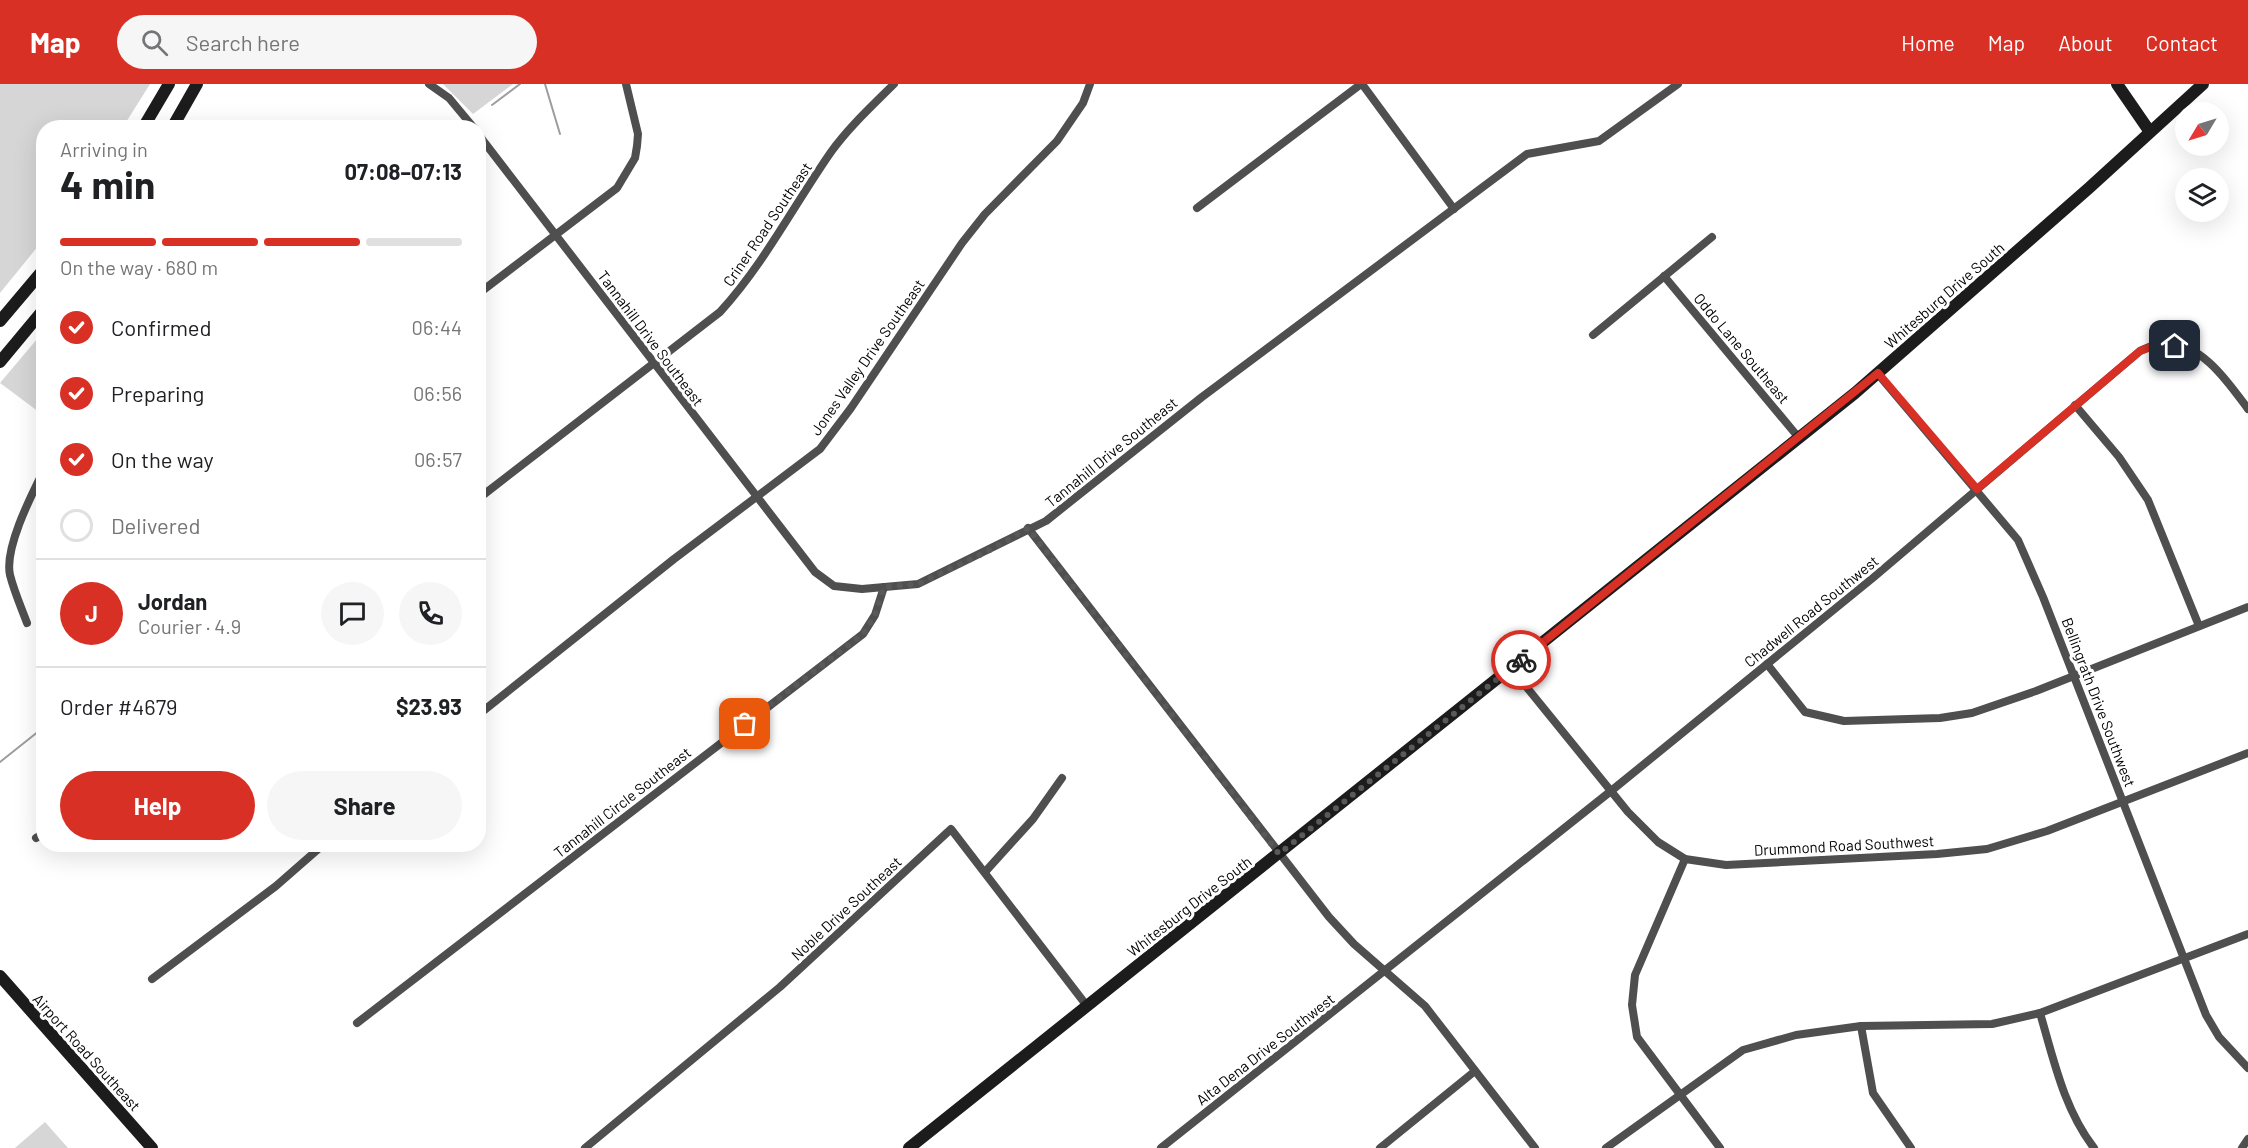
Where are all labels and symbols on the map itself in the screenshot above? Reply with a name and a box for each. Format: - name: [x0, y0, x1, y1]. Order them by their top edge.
- north arrow: [2175, 102, 2229, 156]
- street label: Criner Road Southeast: [719, 159, 815, 289]
- street label: Whitesburg Drive South: [1880, 238, 2008, 352]
- street label: Tannahill Drive Southeast: [594, 267, 708, 409]
- street label: Jones Valley Drive Southeast: [806, 276, 928, 438]
- street label: Oddo Lane Southeast: [1691, 289, 1793, 407]
- pin: [2149, 320, 2200, 371]
- street label: Tannahill Drive Southeast: [1041, 393, 1181, 511]
- street label: Chadwell Road Southwest: [1740, 551, 1882, 671]
- street label: Bellingrath Drive Southwest: [2058, 615, 2140, 789]
- courier: [1491, 630, 1551, 690]
- pin: [719, 698, 770, 749]
- street label: Tannahill Circle Southeast: [550, 743, 694, 861]
- street label: Drummond Road Southwest: [1753, 831, 1935, 859]
- street label: Noble Drive Southeast: [787, 852, 905, 964]
- street label: Whitesburg Drive South: [1123, 852, 1255, 960]
- street label: Alta Dena Drive Southwest: [1192, 989, 1338, 1109]
- street label: Airport Road Southeast: [30, 990, 144, 1114]

